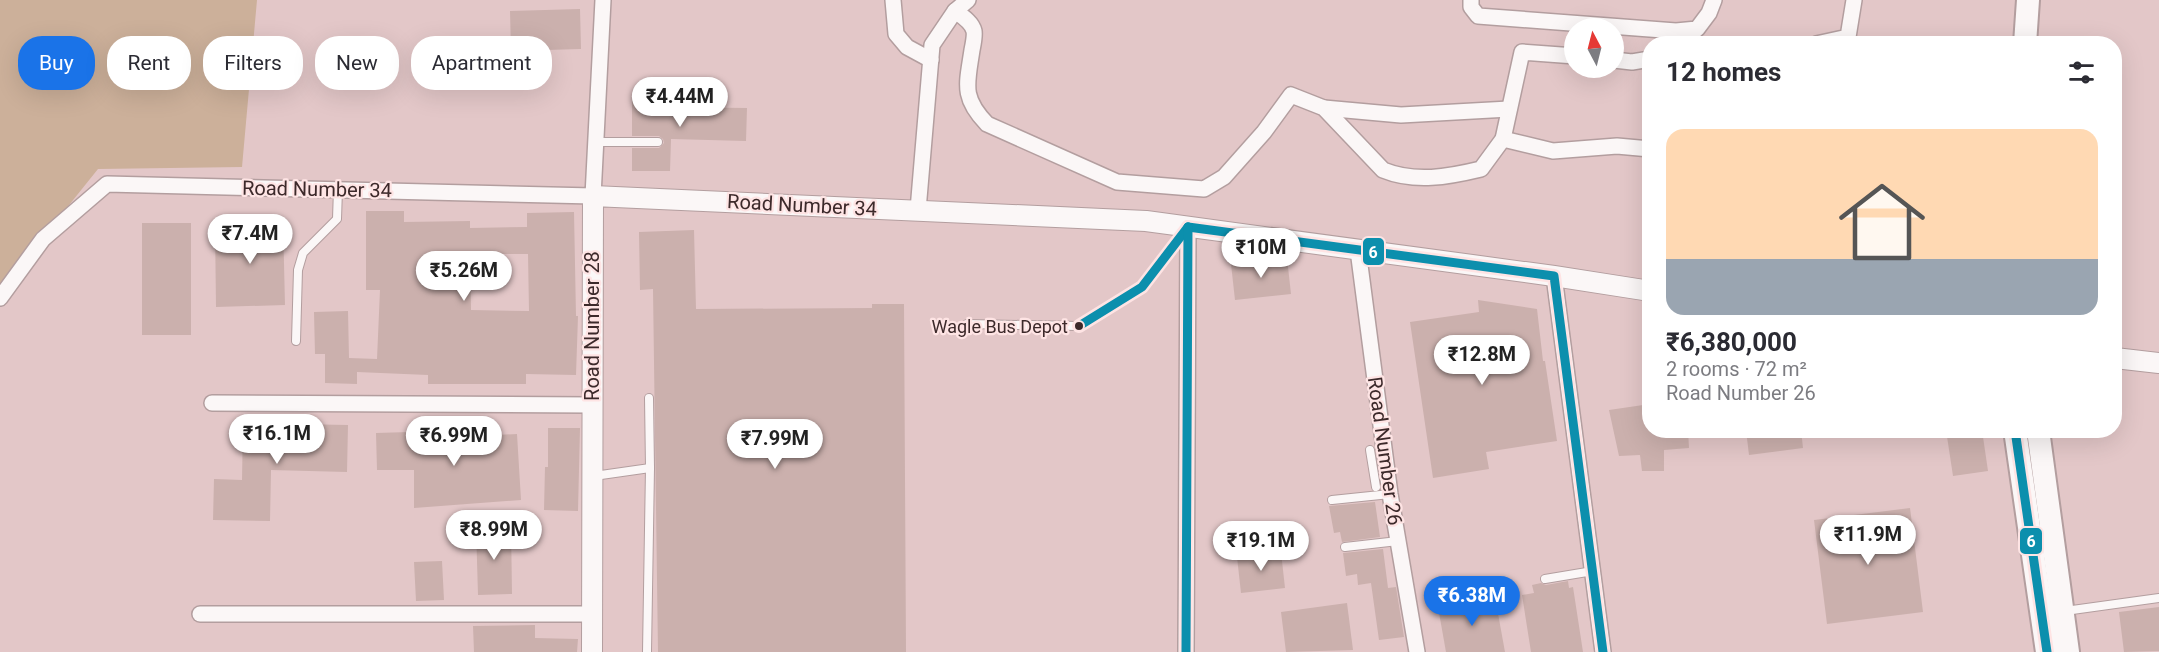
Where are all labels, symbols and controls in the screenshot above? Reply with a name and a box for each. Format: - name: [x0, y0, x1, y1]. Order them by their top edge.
- north arrow: [1564, 18, 1624, 78]
- map controls: [1564, 18, 1624, 78]
- chip: Buy: [18, 36, 95, 90]
- chip: Rent: [107, 36, 191, 90]
- chip: Filters: [203, 36, 303, 90]
- chip: New: [315, 36, 399, 90]
- chip: Apartment: [411, 36, 552, 90]
- icon: filters: [2065, 56, 2098, 89]
- text: 12 homes: [1666, 57, 1781, 87]
- pin: ₹4.44M: [631, 77, 729, 128]
- text: ₹4.44M: [646, 84, 714, 108]
- icon: home: [1828, 168, 1936, 276]
- street label: Road Number 34: [242, 176, 392, 202]
- street label: Road Number 34: [727, 189, 877, 221]
- pin: ₹7.4M: [208, 214, 292, 265]
- text: ₹7.4M: [222, 221, 278, 245]
- pin: ₹10M: [1225, 228, 1297, 279]
- text: ₹10M: [1236, 235, 1286, 259]
- line badge: 6: [1362, 237, 1385, 266]
- text: 6: [1368, 243, 1378, 262]
- pin: ₹5.26M: [415, 251, 513, 302]
- street label: Road Number 28: [580, 251, 604, 401]
- text: ₹5.26M: [430, 258, 498, 282]
- place label: Wagle Bus Depot: [932, 316, 1068, 337]
- marker: Wagle Bus Depot: [1073, 320, 1085, 332]
- text: ₹6,380,000: [1666, 327, 1797, 357]
- pin: ₹12.8M: [1433, 335, 1531, 386]
- text: ₹12.8M: [1448, 342, 1516, 366]
- text: 2 rooms · 72 m²: [1666, 357, 1807, 381]
- street label: Road Number 26: [1363, 375, 1407, 527]
- text: Road Number 26: [1666, 381, 1816, 405]
- pin: ₹16.1M: [228, 414, 326, 465]
- pin: ₹6.99M: [405, 416, 503, 467]
- pin: ₹7.99M: [726, 419, 824, 470]
- text: ₹16.1M: [243, 421, 311, 445]
- text: ₹6.99M: [420, 423, 488, 447]
- text: ₹7.99M: [741, 426, 809, 450]
- pin: ₹8.99M: [445, 510, 543, 561]
- pin: ₹11.9M: [1819, 515, 1917, 566]
- text: ₹8.99M: [460, 517, 528, 541]
- pin: ₹19.1M: [1212, 521, 1310, 572]
- text: ₹11.9M: [1834, 522, 1902, 546]
- line badge: 6: [2019, 527, 2043, 555]
- text: ₹19.1M: [1227, 528, 1295, 552]
- text: 6: [2026, 532, 2036, 551]
- pin: ₹6.38M: [1423, 576, 1521, 627]
- text: ₹6.38M: [1438, 583, 1506, 607]

